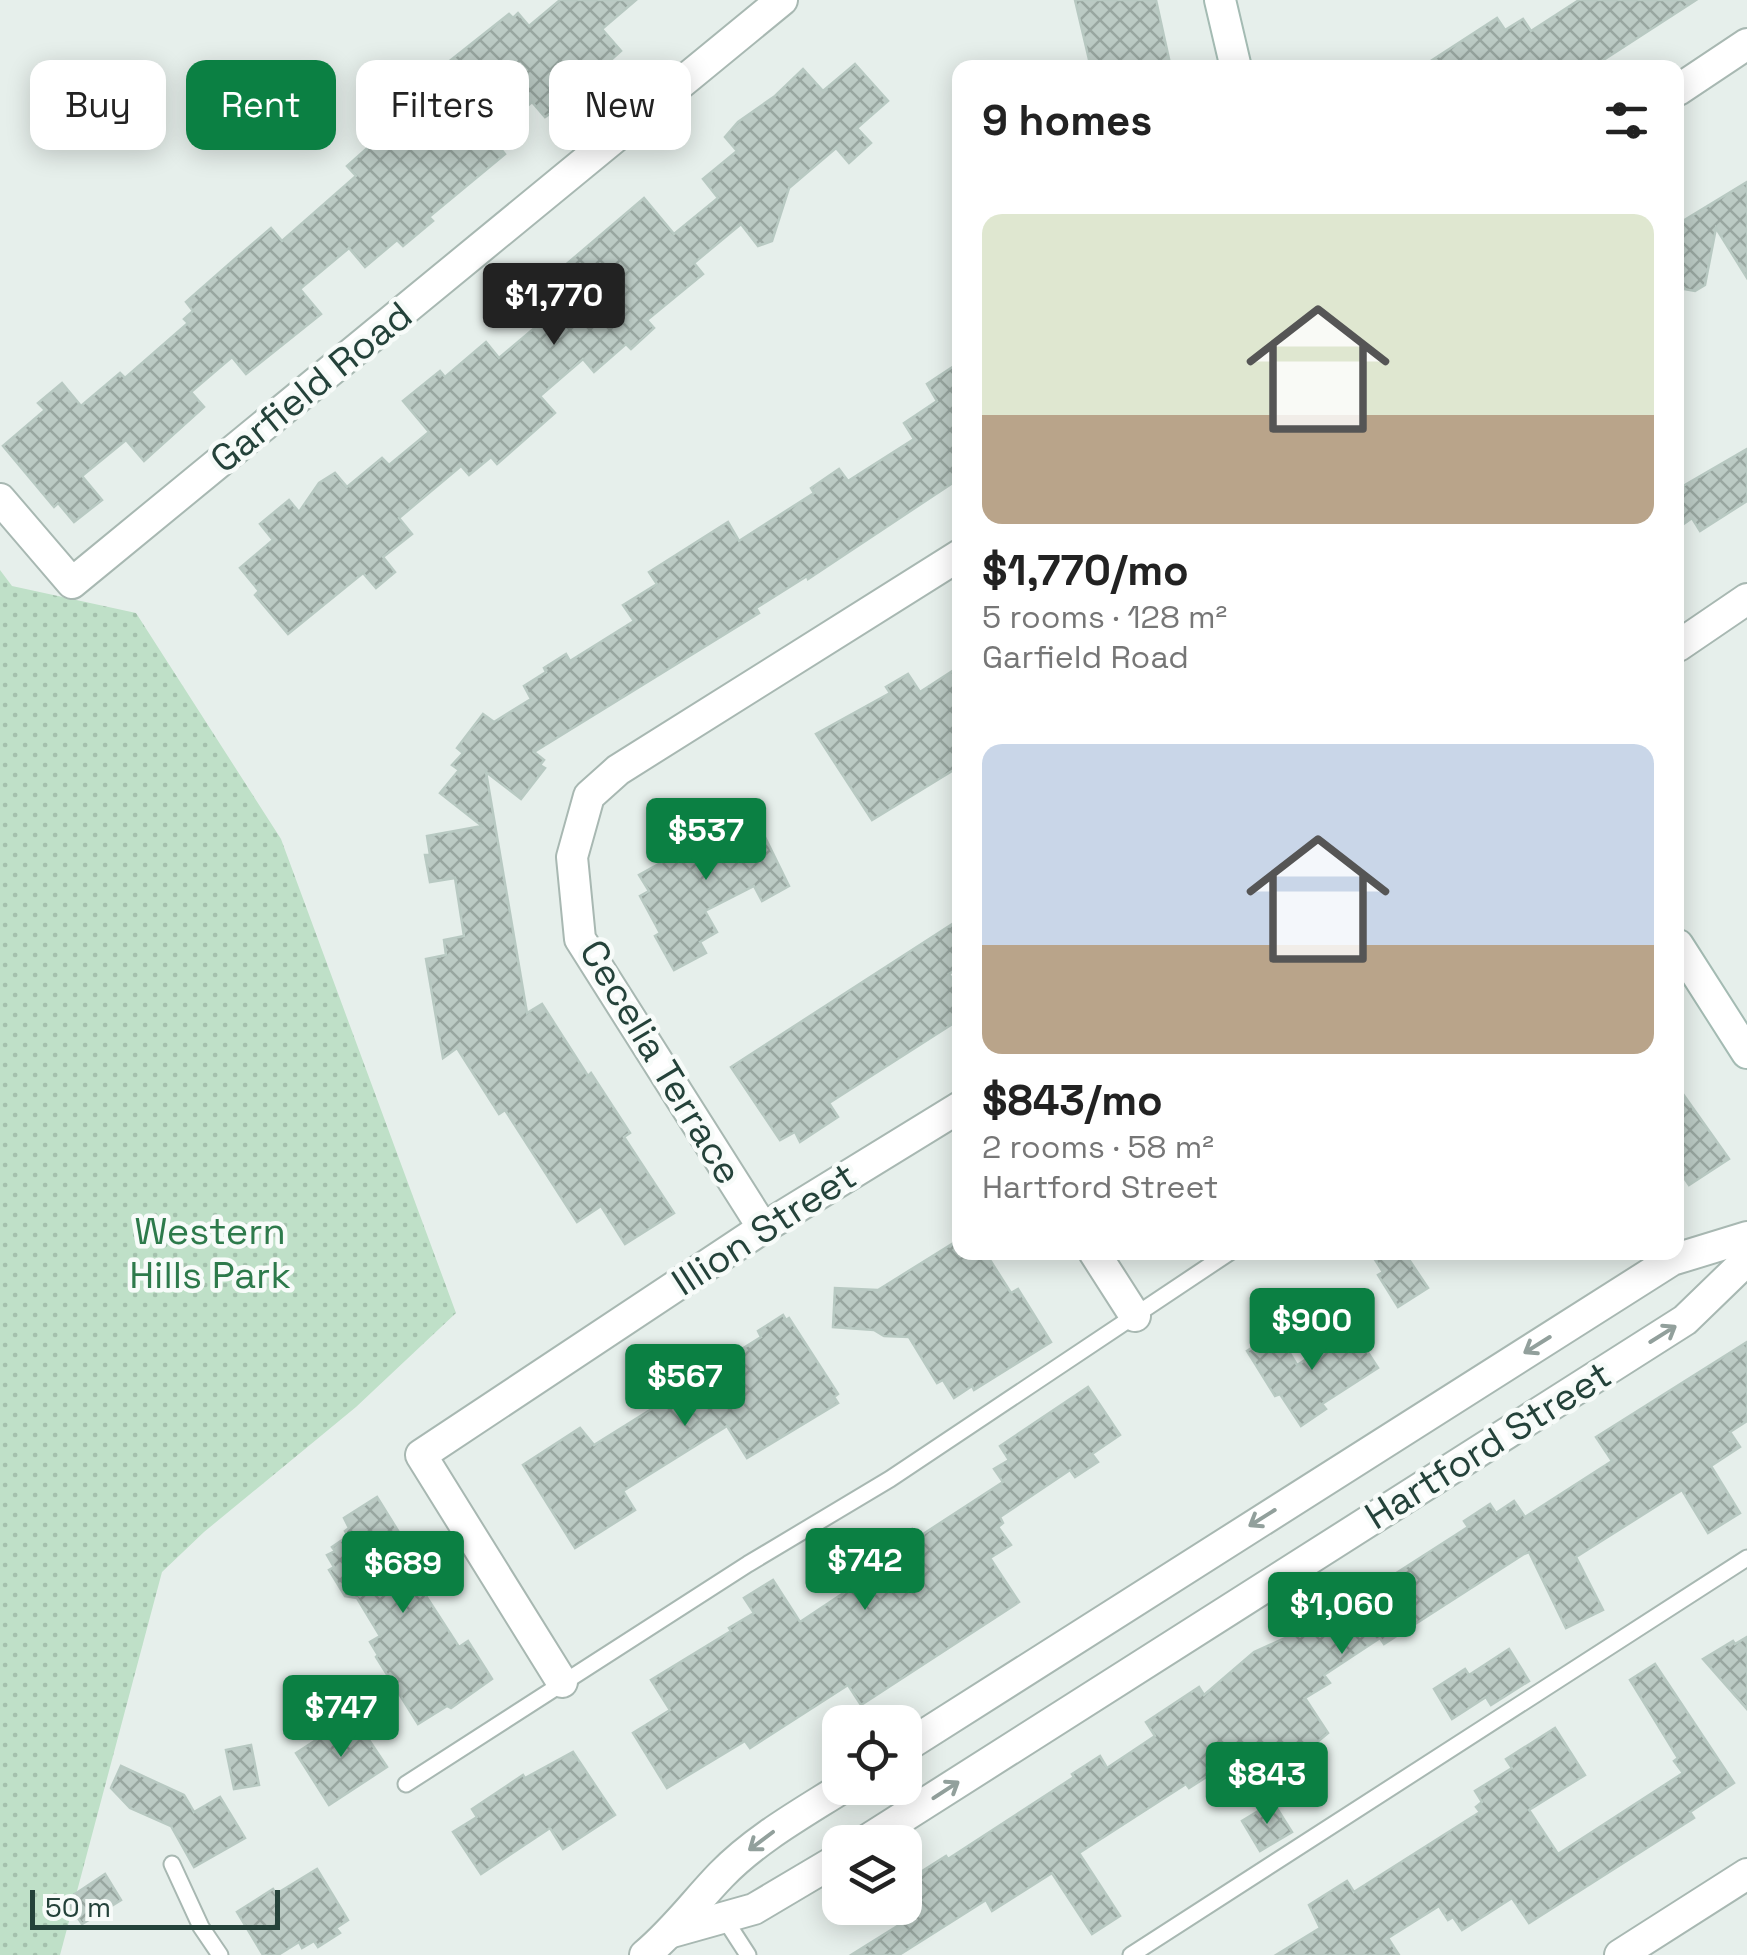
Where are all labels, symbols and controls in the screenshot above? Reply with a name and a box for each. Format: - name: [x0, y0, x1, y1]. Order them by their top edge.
- chip: Buy: [30, 60, 166, 150]
- chip: Rent: [186, 60, 336, 150]
- chip: Filters: [356, 60, 529, 150]
- chip: New: [549, 60, 691, 150]
- icon: filters: [1599, 93, 1654, 148]
- text: 9 homes: [982, 94, 1152, 147]
- pin: $1,770: [473, 263, 635, 348]
- text: $1,770: [505, 275, 603, 315]
- icon: home: [1228, 279, 1408, 459]
- street label: Garfield Road: [200, 291, 422, 483]
- text: $1,770/mo: [982, 544, 1189, 597]
- text: 5 rooms · 128 m²: [982, 597, 1227, 637]
- text: Garfield Road: [982, 637, 1189, 677]
- pin: $537: [647, 798, 765, 883]
- icon: home: [1228, 809, 1408, 989]
- text: $537: [668, 810, 744, 850]
- street label: Cecelia Terrace: [569, 931, 753, 1193]
- text: $843/mo: [982, 1074, 1163, 1127]
- text: 2 rooms · 58 m²: [982, 1127, 1214, 1167]
- street label: Illion Street: [663, 1152, 865, 1306]
- text: Hartford Street: [982, 1167, 1219, 1207]
- park label: Western Hills Park: [129, 1207, 291, 1299]
- pin: $900: [1253, 1288, 1371, 1373]
- text: $900: [1272, 1300, 1352, 1340]
- one-way arrow: [1649, 1324, 1677, 1344]
- one-way arrow: [1523, 1334, 1552, 1355]
- pin: $567: [626, 1344, 744, 1429]
- street label: Hartford Street: [1356, 1350, 1620, 1540]
- text: $567: [647, 1356, 723, 1396]
- one-way arrow: [1248, 1507, 1277, 1528]
- pin: $742: [806, 1528, 924, 1613]
- pin: $689: [344, 1531, 462, 1616]
- text: $742: [827, 1540, 903, 1580]
- text: $689: [364, 1543, 442, 1583]
- pin: $1,060: [1261, 1572, 1423, 1657]
- text: $1,060: [1290, 1584, 1394, 1624]
- pin: $747: [282, 1675, 400, 1760]
- text: $747: [305, 1687, 377, 1727]
- map controls: [822, 1705, 922, 1925]
- button: locate: [822, 1705, 922, 1805]
- pin: $843: [1208, 1742, 1326, 1827]
- text: $843: [1228, 1754, 1306, 1794]
- one-way arrow: [931, 1779, 960, 1800]
- button: layers: [822, 1825, 922, 1925]
- one-way arrow: [748, 1831, 775, 1852]
- scale bar: [30, 1885, 280, 1930]
- text: 50 m: [45, 1889, 111, 1925]

